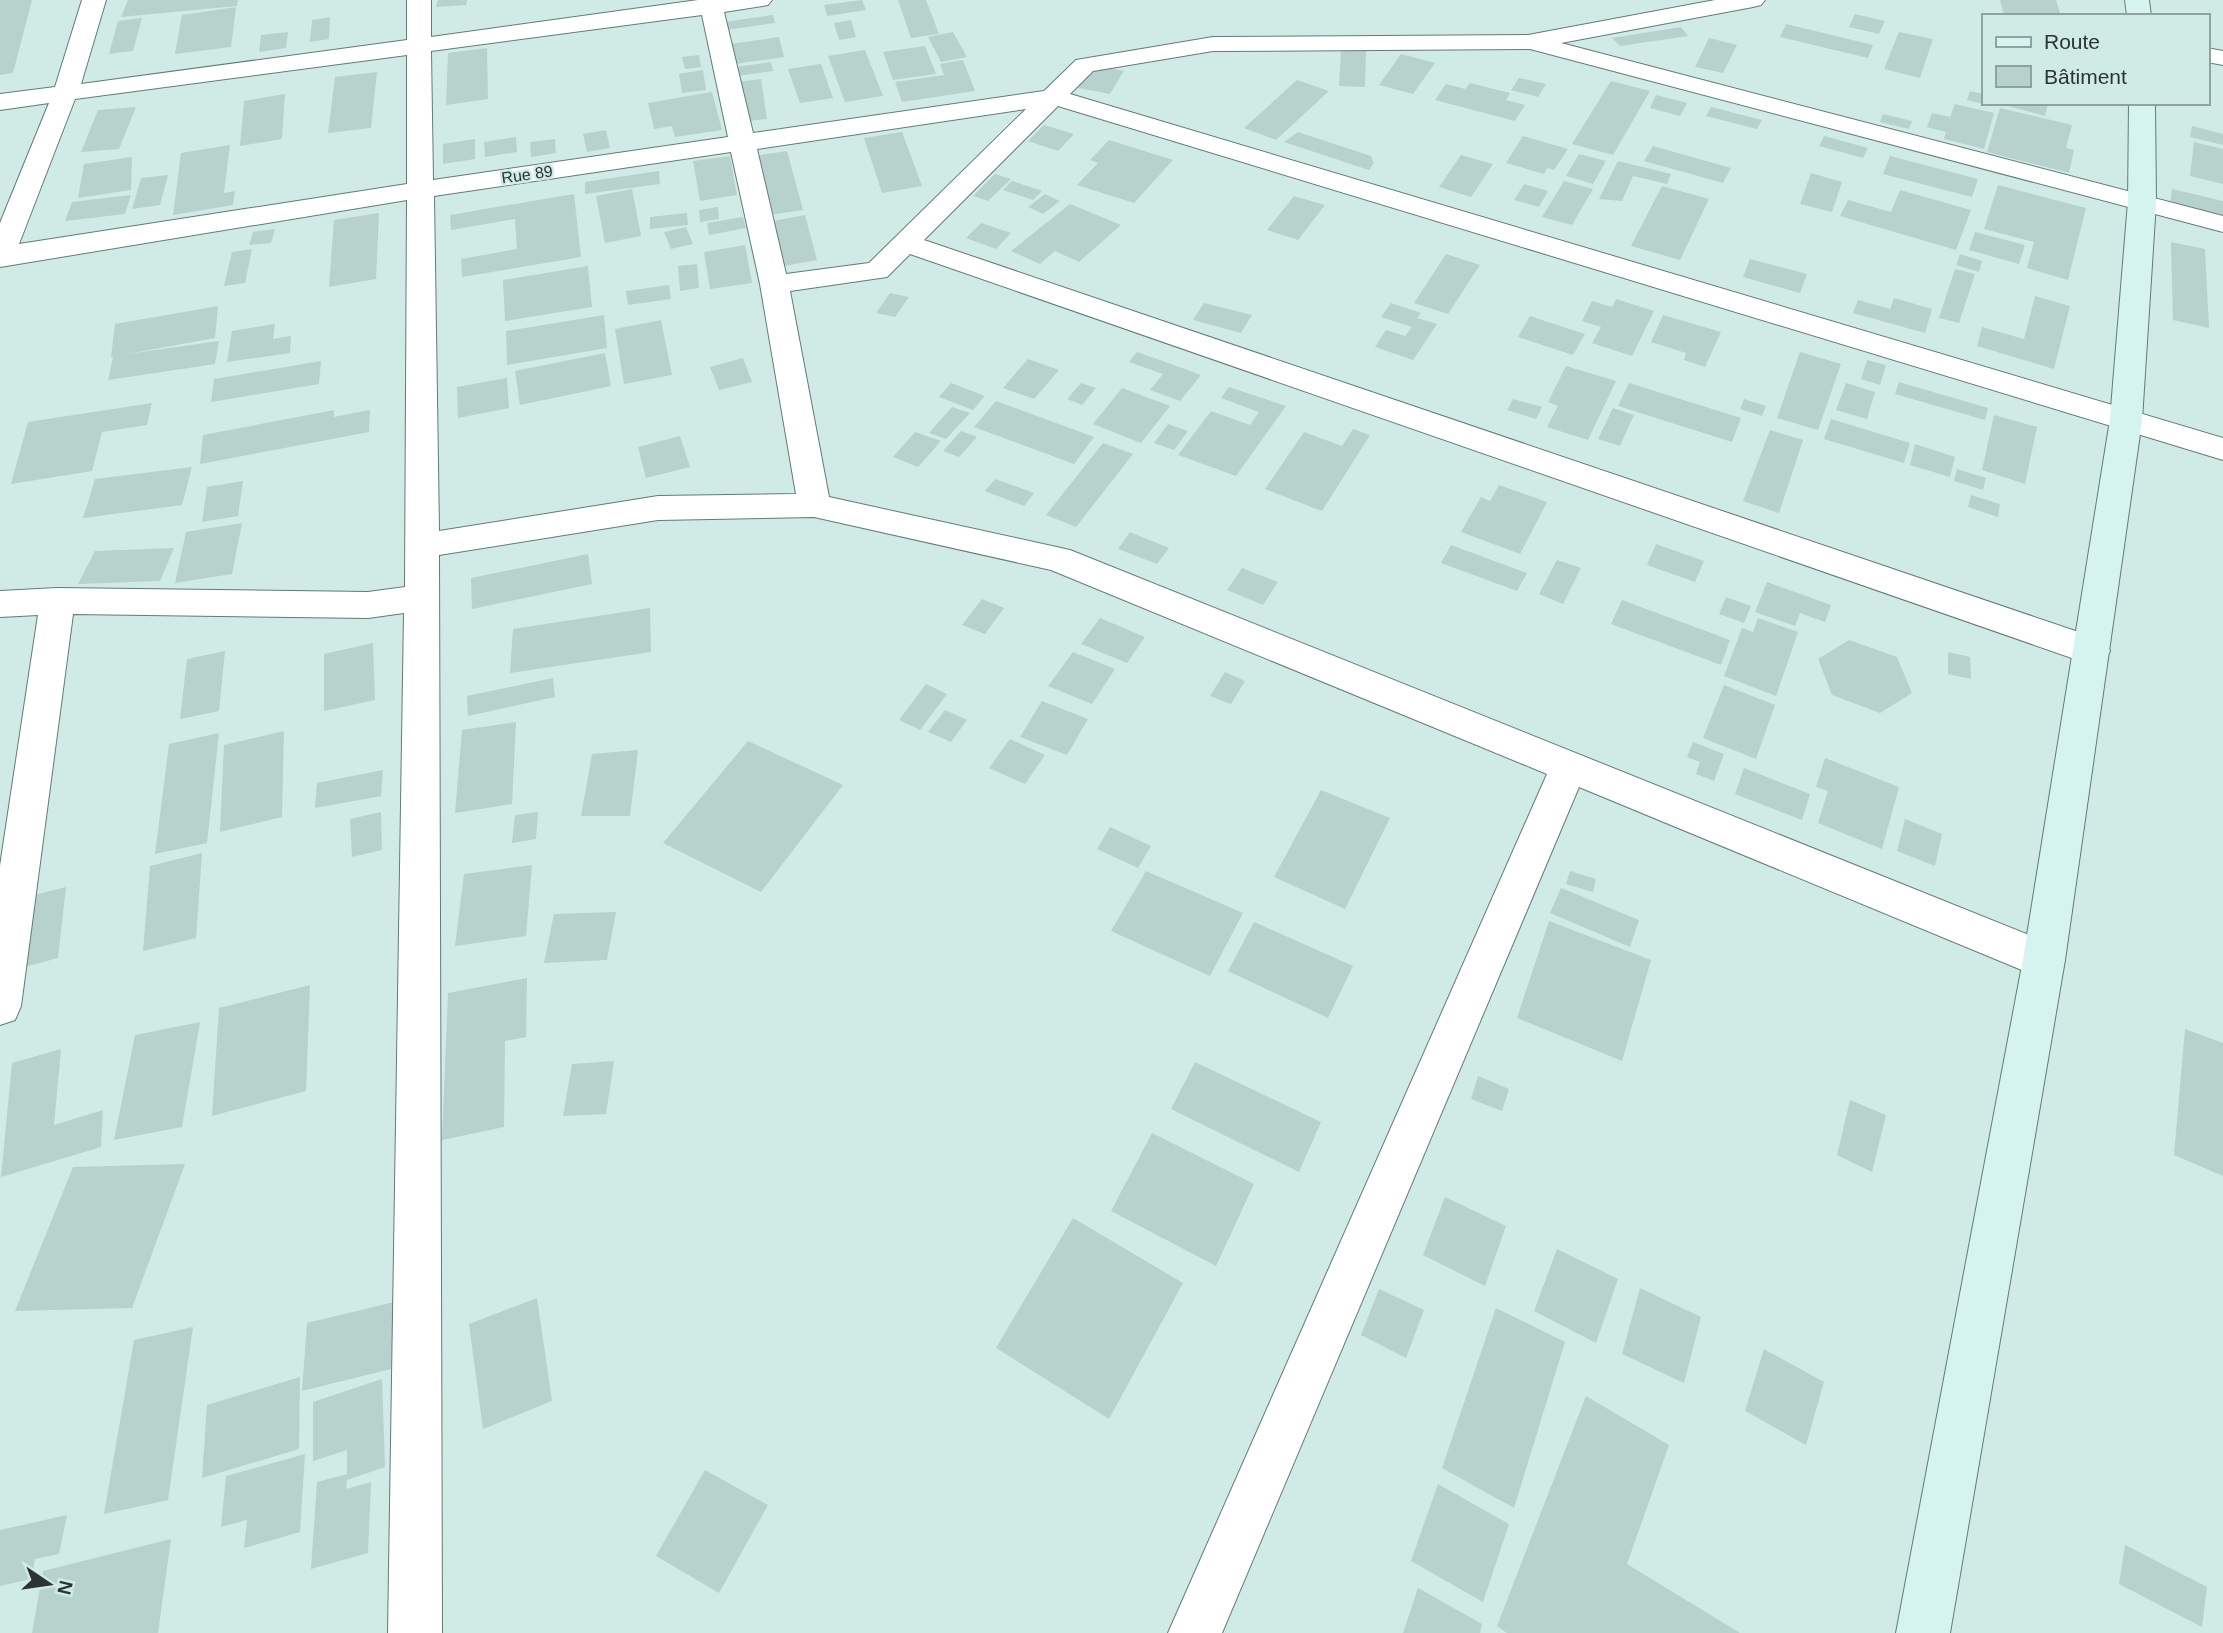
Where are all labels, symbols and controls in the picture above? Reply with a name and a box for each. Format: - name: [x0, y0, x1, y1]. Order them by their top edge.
- legend: [1982, 14, 2209, 105]
- text: Route: [2044, 30, 2100, 53]
- text: Bâtiment: [2044, 65, 2127, 88]
- street label: Rue 89: [500, 162, 554, 187]
- north arrow: [14, 1549, 84, 1619]
- text: N: [53, 1579, 77, 1597]

